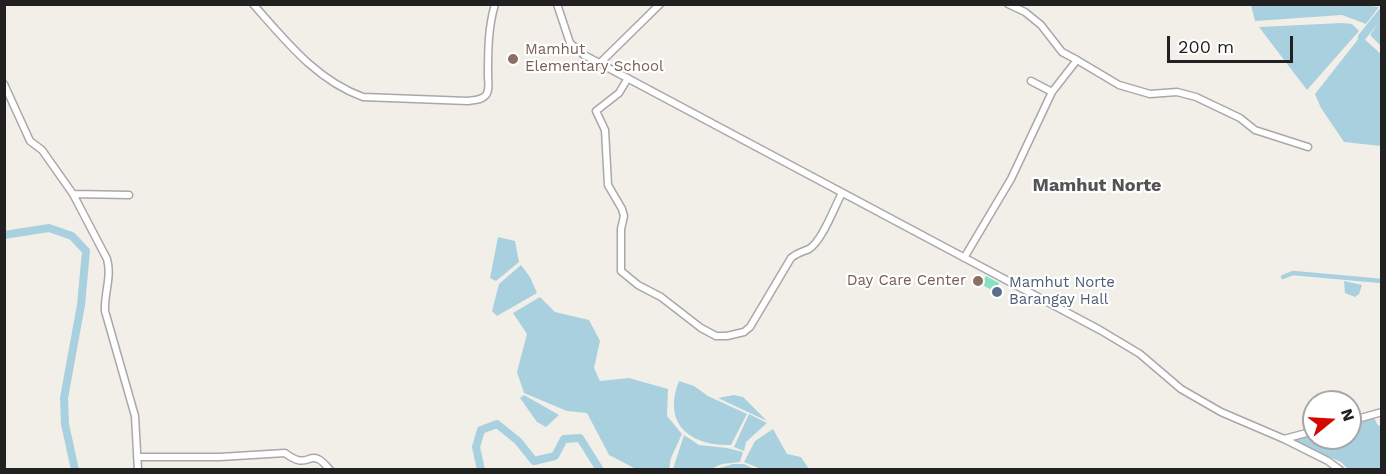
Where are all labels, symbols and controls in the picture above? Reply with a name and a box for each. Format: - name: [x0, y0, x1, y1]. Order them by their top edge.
- scale bar: [1170, 24, 1296, 62]
- text: 200 m: [1178, 36, 1234, 57]
- place label: Mamhut Elementary School: [525, 41, 664, 76]
- marker: Mamhut Elementary School: [506, 52, 520, 66]
- district label: Mamhut Norte: [1033, 175, 1161, 197]
- place label: Day Care Center: [847, 272, 966, 290]
- marker: Day Care Center: [971, 274, 985, 288]
- place label: Mamhut Norte Barangay Hall: [1009, 274, 1115, 309]
- marker: Mamhut Norte Barangay Hall: [990, 285, 1004, 299]
- north arrow: [1302, 390, 1362, 450]
- text: N: [1337, 406, 1359, 423]

